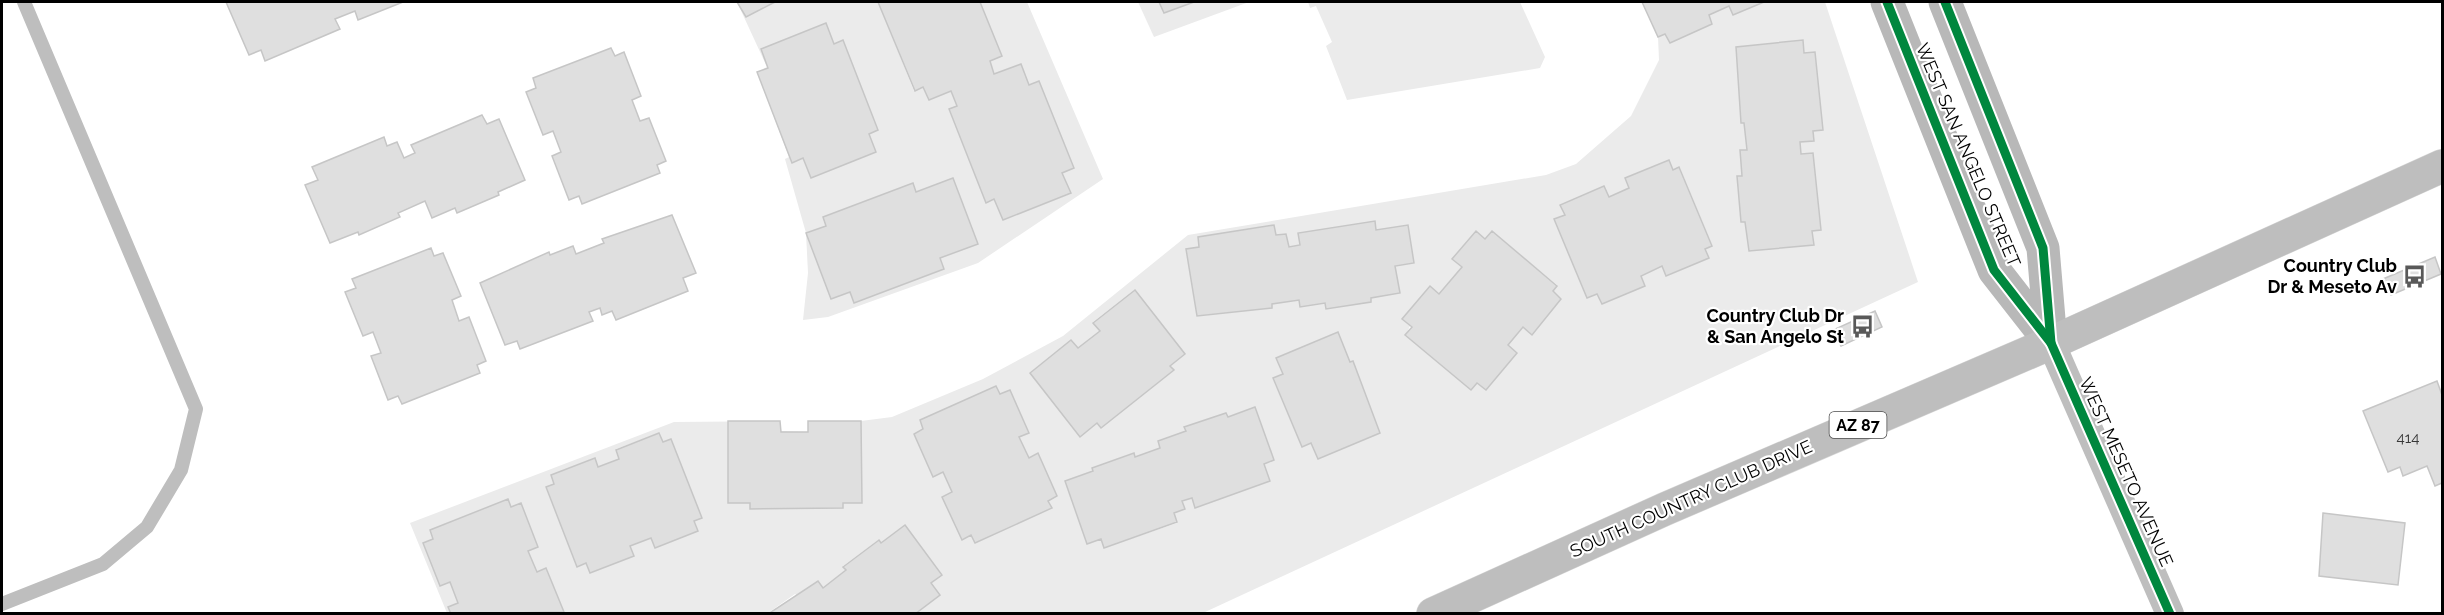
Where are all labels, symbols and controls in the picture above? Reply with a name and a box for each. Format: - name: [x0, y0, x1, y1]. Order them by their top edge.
- street label: WEST SAN ANGELO STREET: [1912, 40, 2025, 270]
- place label: Country Club Dr & Meseto Av: [2267, 255, 2397, 297]
- bus stop icon: Country Club Dr & Meseto Av: [2402, 263, 2428, 289]
- place label: Country Club Dr & San Angelo St: [1706, 305, 1844, 347]
- bus stop icon: Country Club Dr & San Angelo St: [1849, 313, 1875, 339]
- street label: WEST MESETO AVENUE: [2075, 374, 2178, 570]
- road number: AZ 87: [1830, 412, 1886, 438]
- house number: 414: [2397, 429, 2419, 447]
- street label: SOUTH COUNTRY CLUB DRIVE: [1567, 436, 1815, 562]

